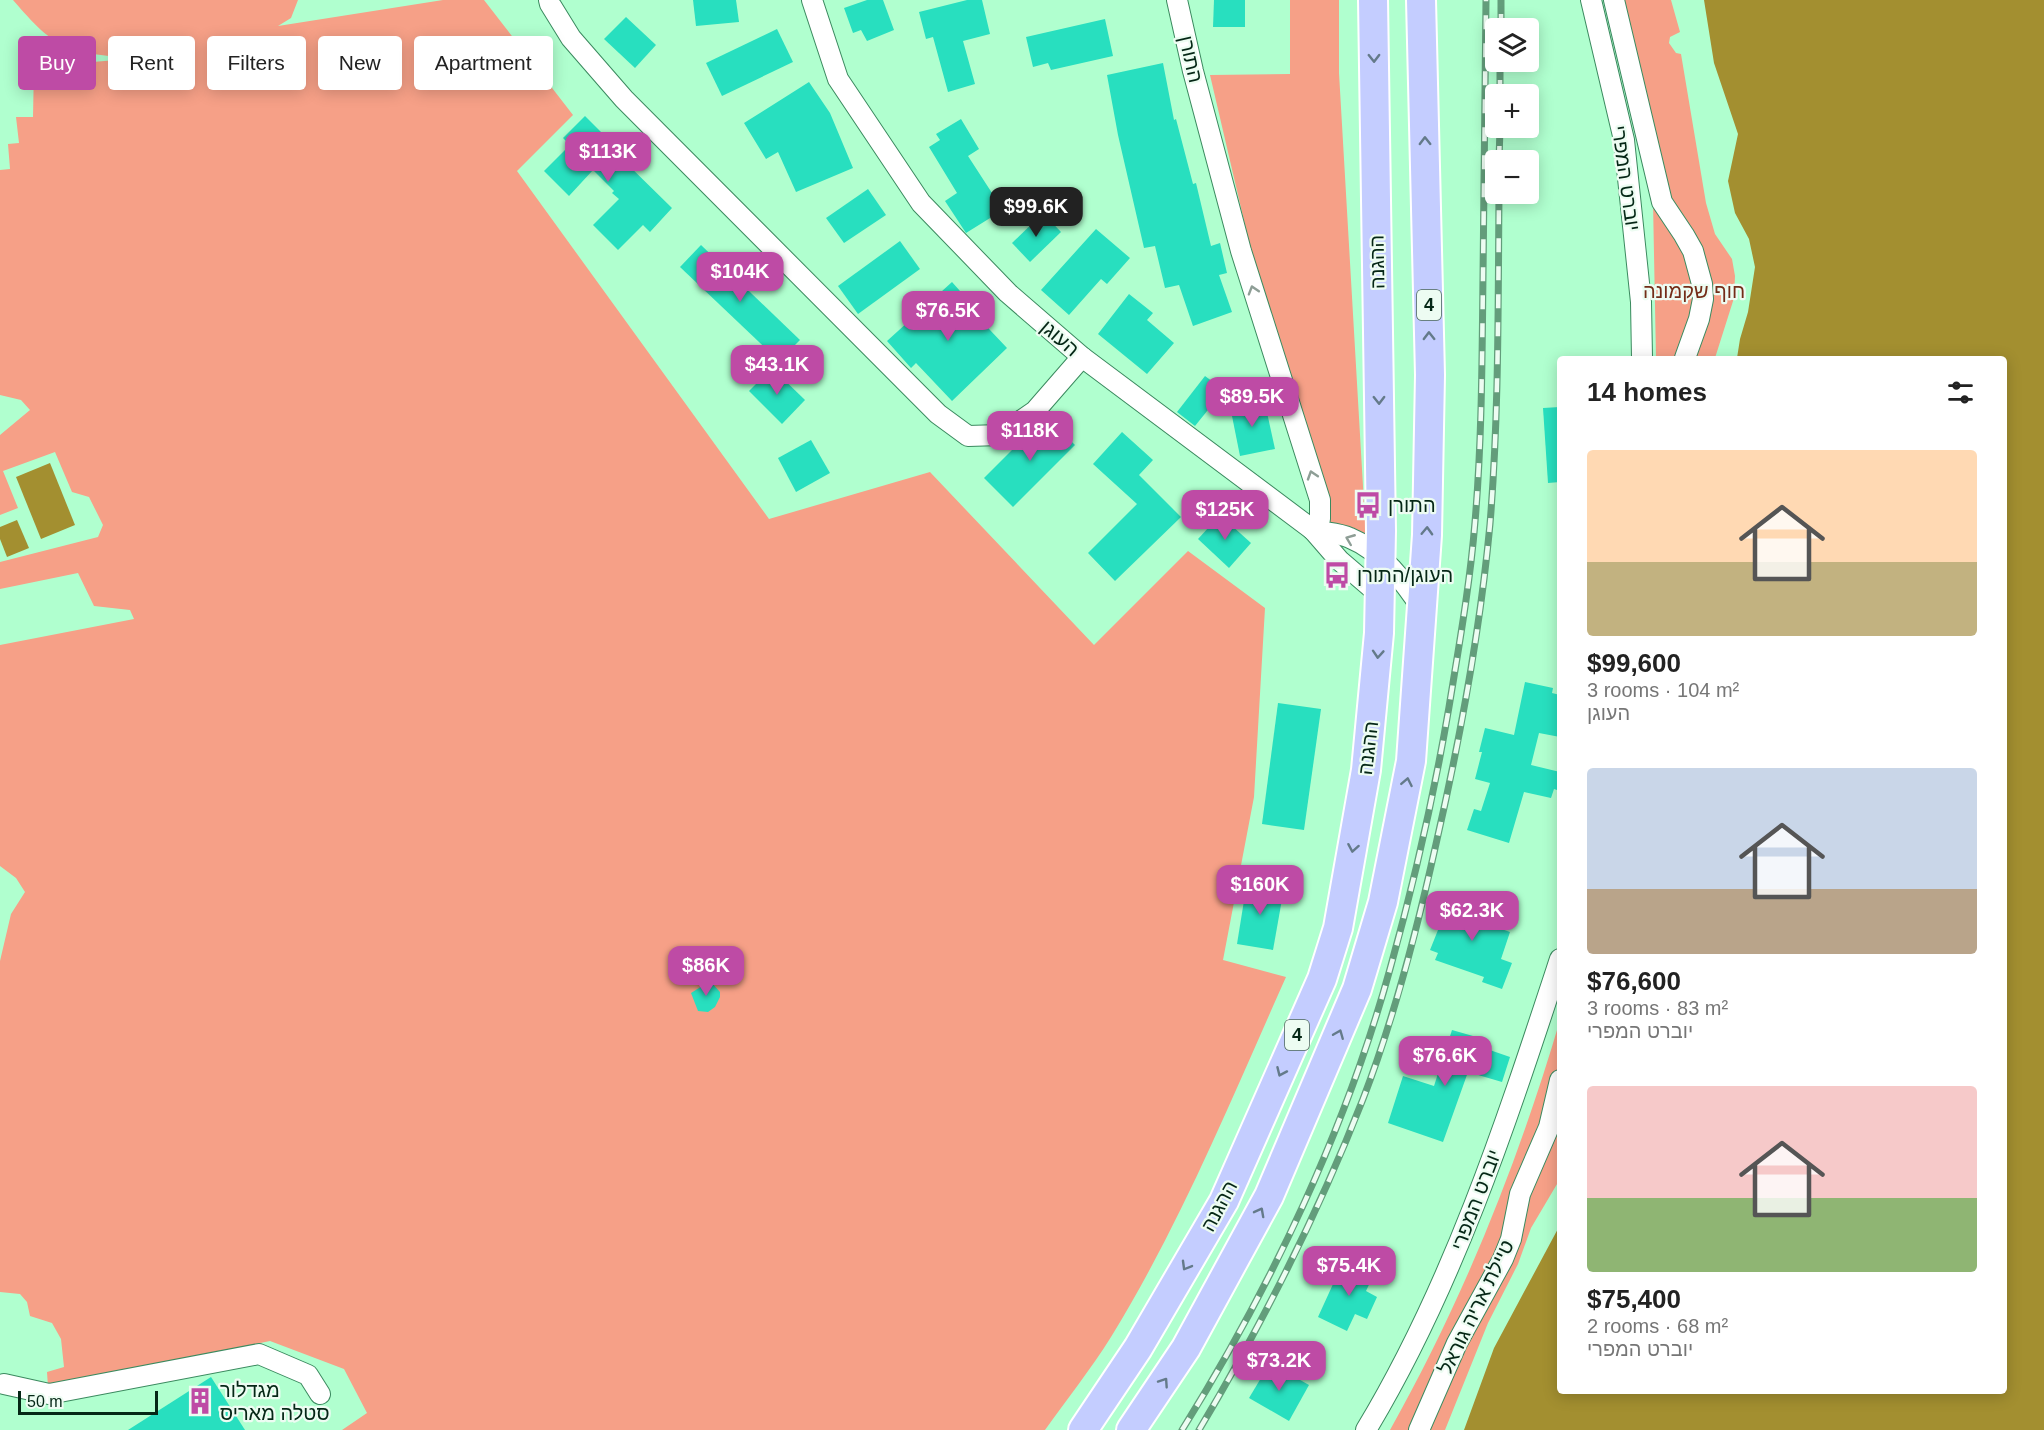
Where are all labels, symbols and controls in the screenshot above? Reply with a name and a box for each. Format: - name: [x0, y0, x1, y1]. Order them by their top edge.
- map controls: [1485, 18, 1539, 204]
- button: layers: [1485, 18, 1539, 72]
- street label: התורן: [1175, 33, 1207, 85]
- chip: Buy: [18, 36, 96, 90]
- chip: Rent: [108, 36, 195, 90]
- chip: Filters: [207, 36, 306, 90]
- chip: New: [318, 36, 402, 90]
- chip: Apartment: [414, 36, 553, 90]
- one-way arrow: [1368, 54, 1380, 63]
- button: +: [1485, 84, 1539, 138]
- street label: יוברט המפרי: [1608, 124, 1644, 232]
- pin: $113K: [566, 132, 650, 183]
- one-way arrow: [1419, 137, 1431, 146]
- text: $113K: [579, 140, 637, 162]
- button: −: [1485, 150, 1539, 204]
- pin: $99.6K: [987, 187, 1085, 238]
- text: $99.6K: [1004, 195, 1068, 217]
- street label: ההגנה: [1366, 235, 1388, 289]
- pin: $104K: [698, 252, 782, 303]
- text: $104K: [711, 260, 769, 282]
- park label: חוף שקמונה: [1643, 280, 1745, 302]
- one-way arrow: [1247, 285, 1260, 295]
- road number: 4: [1417, 290, 1441, 320]
- pin: $76.5K: [899, 291, 997, 342]
- text: $76.5K: [916, 299, 980, 321]
- street label: העוגן: [1036, 316, 1084, 360]
- one-way arrow: [1423, 332, 1436, 341]
- pin: $43.1K: [728, 345, 826, 396]
- text: $43.1K: [745, 353, 809, 375]
- icon: filters: [1944, 376, 1977, 409]
- pin: $89.5K: [1203, 377, 1301, 428]
- text: 14 homes: [1587, 377, 1707, 407]
- text: $89.5K: [1220, 385, 1284, 407]
- one-way arrow: [1373, 396, 1385, 405]
- pin: $118K: [988, 411, 1072, 462]
- text: $118K: [1001, 419, 1059, 441]
- one-way arrow: [1307, 470, 1320, 481]
- icon: home: [1728, 489, 1836, 597]
- pin: $125K: [1183, 490, 1267, 541]
- bus stop icon: התורן: [1353, 490, 1383, 520]
- place label: התורן: [1388, 494, 1436, 516]
- text: $125K: [1196, 498, 1254, 520]
- one-way arrow: [1421, 527, 1433, 536]
- one-way arrow: [1345, 534, 1356, 546]
- bus stop icon: העוגן/התורן: [1322, 560, 1352, 590]
- place label: העוגן/התורן: [1357, 564, 1453, 586]
- text: $99,600: [1587, 648, 1681, 678]
- one-way arrow: [1372, 650, 1385, 659]
- text: 3 rooms · 104 m²: [1587, 679, 1739, 701]
- text: העוגן: [1587, 702, 1630, 724]
- street label: ההגנה: [1354, 720, 1382, 776]
- one-way arrow: [1400, 778, 1413, 788]
- icon: home: [1728, 807, 1836, 915]
- one-way arrow: [1347, 842, 1360, 852]
- pin: $160K: [1218, 865, 1302, 916]
- text: $160K: [1231, 873, 1289, 895]
- pin: $62.3K: [1423, 891, 1521, 942]
- text: $62.3K: [1440, 899, 1504, 921]
- pin: $86K: [670, 946, 742, 997]
- text: $86K: [682, 954, 730, 976]
- text: $76,600: [1587, 966, 1681, 996]
- text: 3 rooms · 83 m²: [1587, 997, 1728, 1019]
- road number: 4: [1285, 1020, 1309, 1050]
- text: יוברט המפרי: [1587, 1020, 1693, 1042]
- one-way arrow: [1332, 1029, 1344, 1040]
- pin: $76.6K: [1396, 1036, 1494, 1087]
- text: $76.6K: [1413, 1044, 1477, 1066]
- one-way arrow: [1276, 1066, 1288, 1077]
- icon: home: [1728, 1125, 1836, 1233]
- street label: יוברט המפרי: [1447, 1147, 1505, 1253]
- street label: ההגנה: [1197, 1177, 1241, 1235]
- one-way arrow: [1253, 1208, 1264, 1218]
- street label: טיילת אריה גוראל: [1434, 1236, 1518, 1378]
- pin: $75.4K: [1300, 1246, 1398, 1297]
- text: $75.4K: [1317, 1254, 1381, 1276]
- one-way arrow: [1182, 1260, 1193, 1270]
- text: $75,400: [1587, 1284, 1681, 1314]
- text: 2 rooms · 68 m²: [1587, 1315, 1728, 1337]
- text: יוברט המפרי: [1587, 1338, 1693, 1360]
- pin: $73.2K: [1230, 1341, 1328, 1392]
- text: $73.2K: [1247, 1349, 1311, 1371]
- one-way arrow: [1157, 1377, 1168, 1388]
- place label: מגדלור סטלה מאריס: [220, 1379, 330, 1424]
- building icon: מגדלור סטלה מאריס: [185, 1386, 215, 1416]
- scale bar: [18, 1388, 158, 1416]
- text: 50 m: [27, 1393, 63, 1410]

